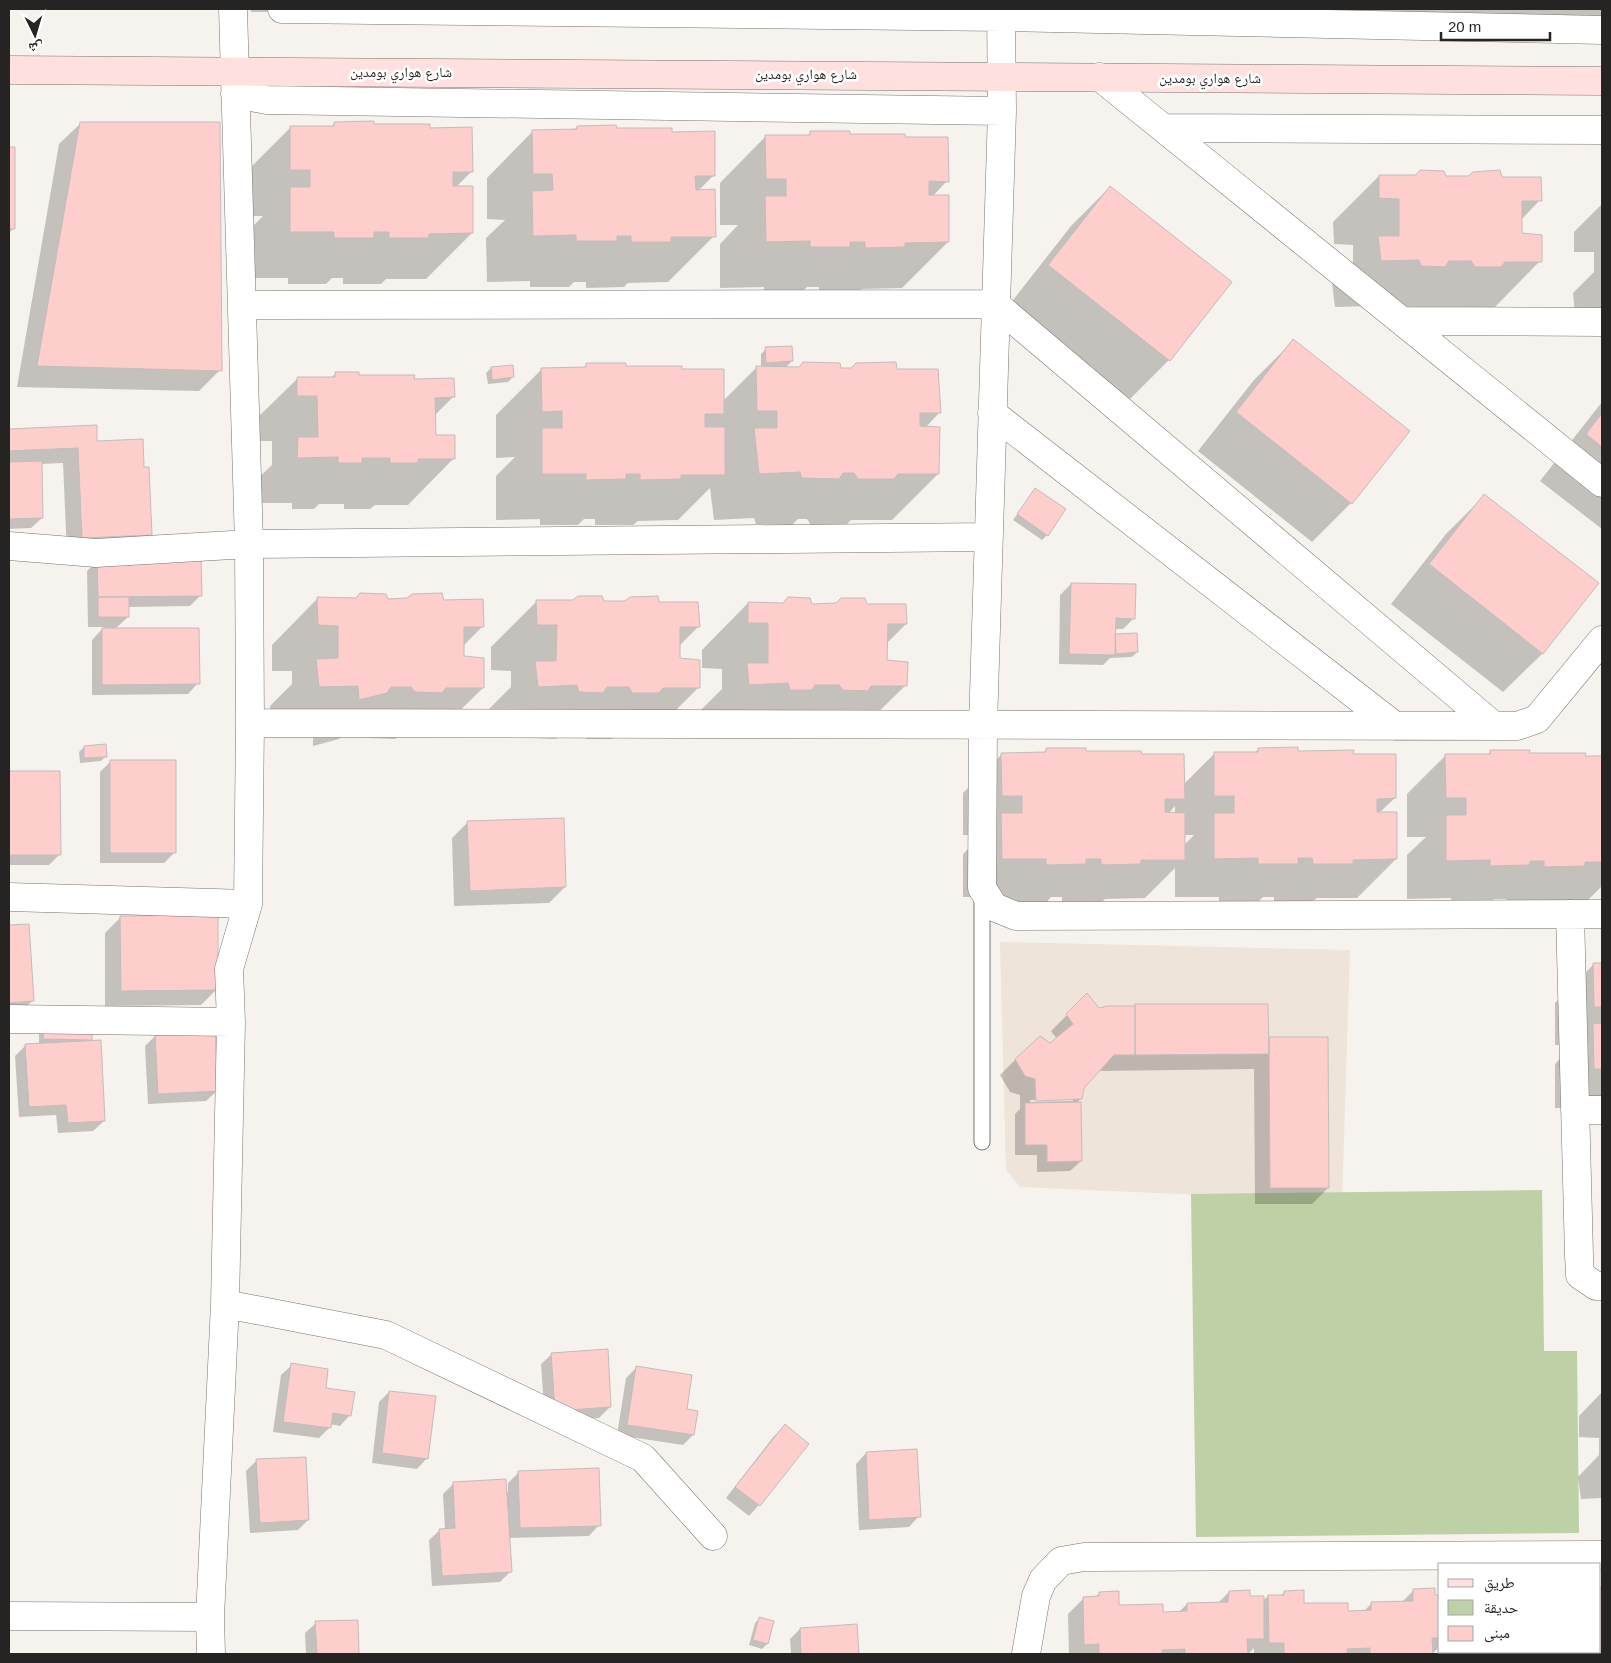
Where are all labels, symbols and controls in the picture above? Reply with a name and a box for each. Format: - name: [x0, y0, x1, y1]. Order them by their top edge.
- north arrow: [10, 10, 60, 60]
- scale bar: [1441, 10, 1550, 42]
- text: 20 m: [1448, 18, 1481, 35]
- text: ش: [28, 38, 44, 57]
- street label: شارع هواري بومدين: [350, 64, 452, 84]
- street label: شارع هواري بومدين: [755, 66, 857, 86]
- street label: شارع هواري بومدين: [1159, 70, 1261, 90]
- legend: [1438, 1563, 1601, 1653]
- text: طريق: [1484, 1574, 1515, 1593]
- text: حديقة: [1484, 1599, 1519, 1616]
- text: مبنى: [1484, 1624, 1510, 1643]

